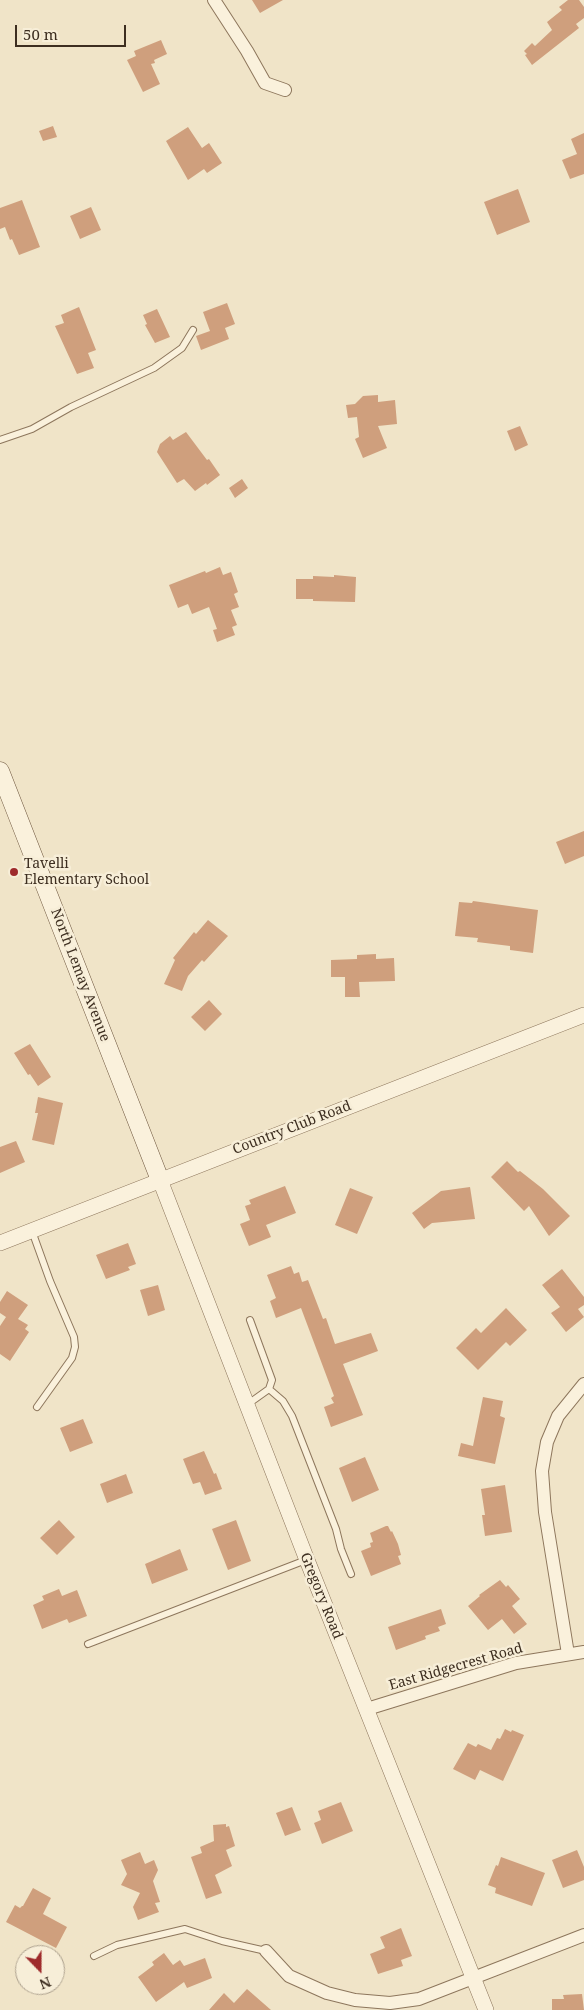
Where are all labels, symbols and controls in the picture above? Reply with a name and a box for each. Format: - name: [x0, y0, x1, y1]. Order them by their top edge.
- scale bar: [18, 15, 129, 47]
- text: 50 m: [23, 24, 58, 44]
- place label: Tavelli Elementary School: [24, 856, 149, 889]
- marker: Tavelli Elementary School: [8, 866, 20, 878]
- street label: North Lemay Avenue: [47, 906, 113, 1044]
- street label: Country Club Road: [230, 1098, 354, 1158]
- street label: Gregory Road: [296, 1550, 346, 1642]
- street label: East Ridgecrest Road: [387, 1640, 525, 1694]
- north arrow: [15, 1945, 65, 1995]
- text: N: [37, 1973, 54, 1994]

